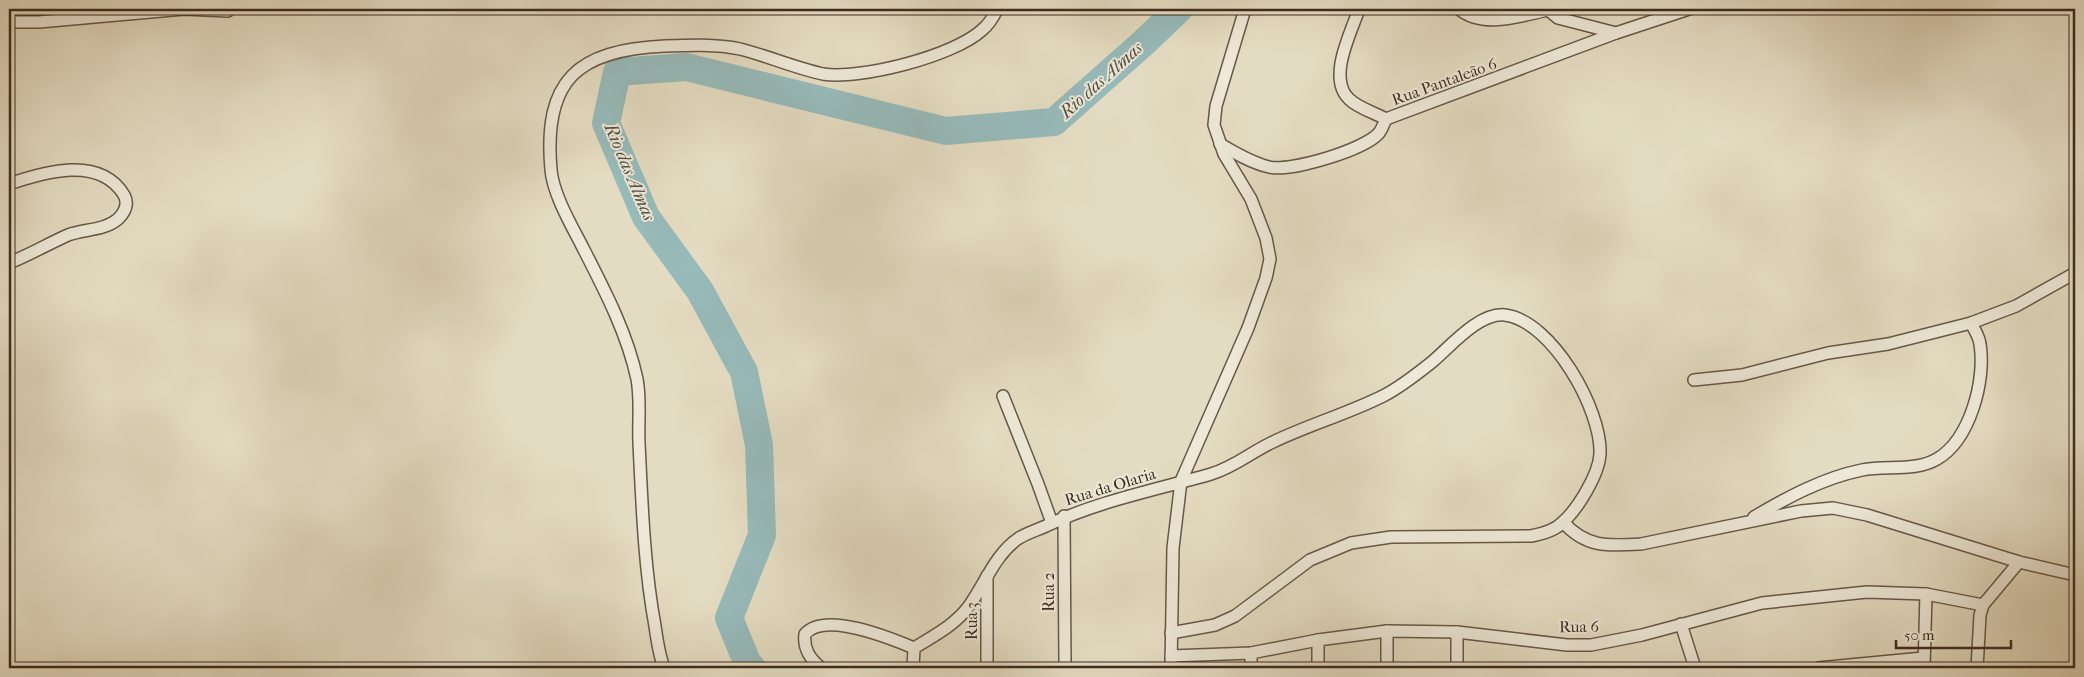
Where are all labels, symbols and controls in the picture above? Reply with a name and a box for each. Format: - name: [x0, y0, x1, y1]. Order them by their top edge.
- water label: Rio das Almas: [1055, 38, 1147, 124]
- street label: Rua Pantaleão 6: [1389, 54, 1500, 109]
- water label: Rio das Almas: [599, 119, 660, 224]
- street label: Rua da Olaria: [1062, 463, 1159, 509]
- street label: Rua 2: [1039, 572, 1058, 612]
- street label: Rua 3: [962, 602, 981, 640]
- street label: Rua 6: [1559, 617, 1599, 636]
- scale bar: [1896, 617, 2012, 649]
- text: 50 m: [1904, 626, 1935, 644]

